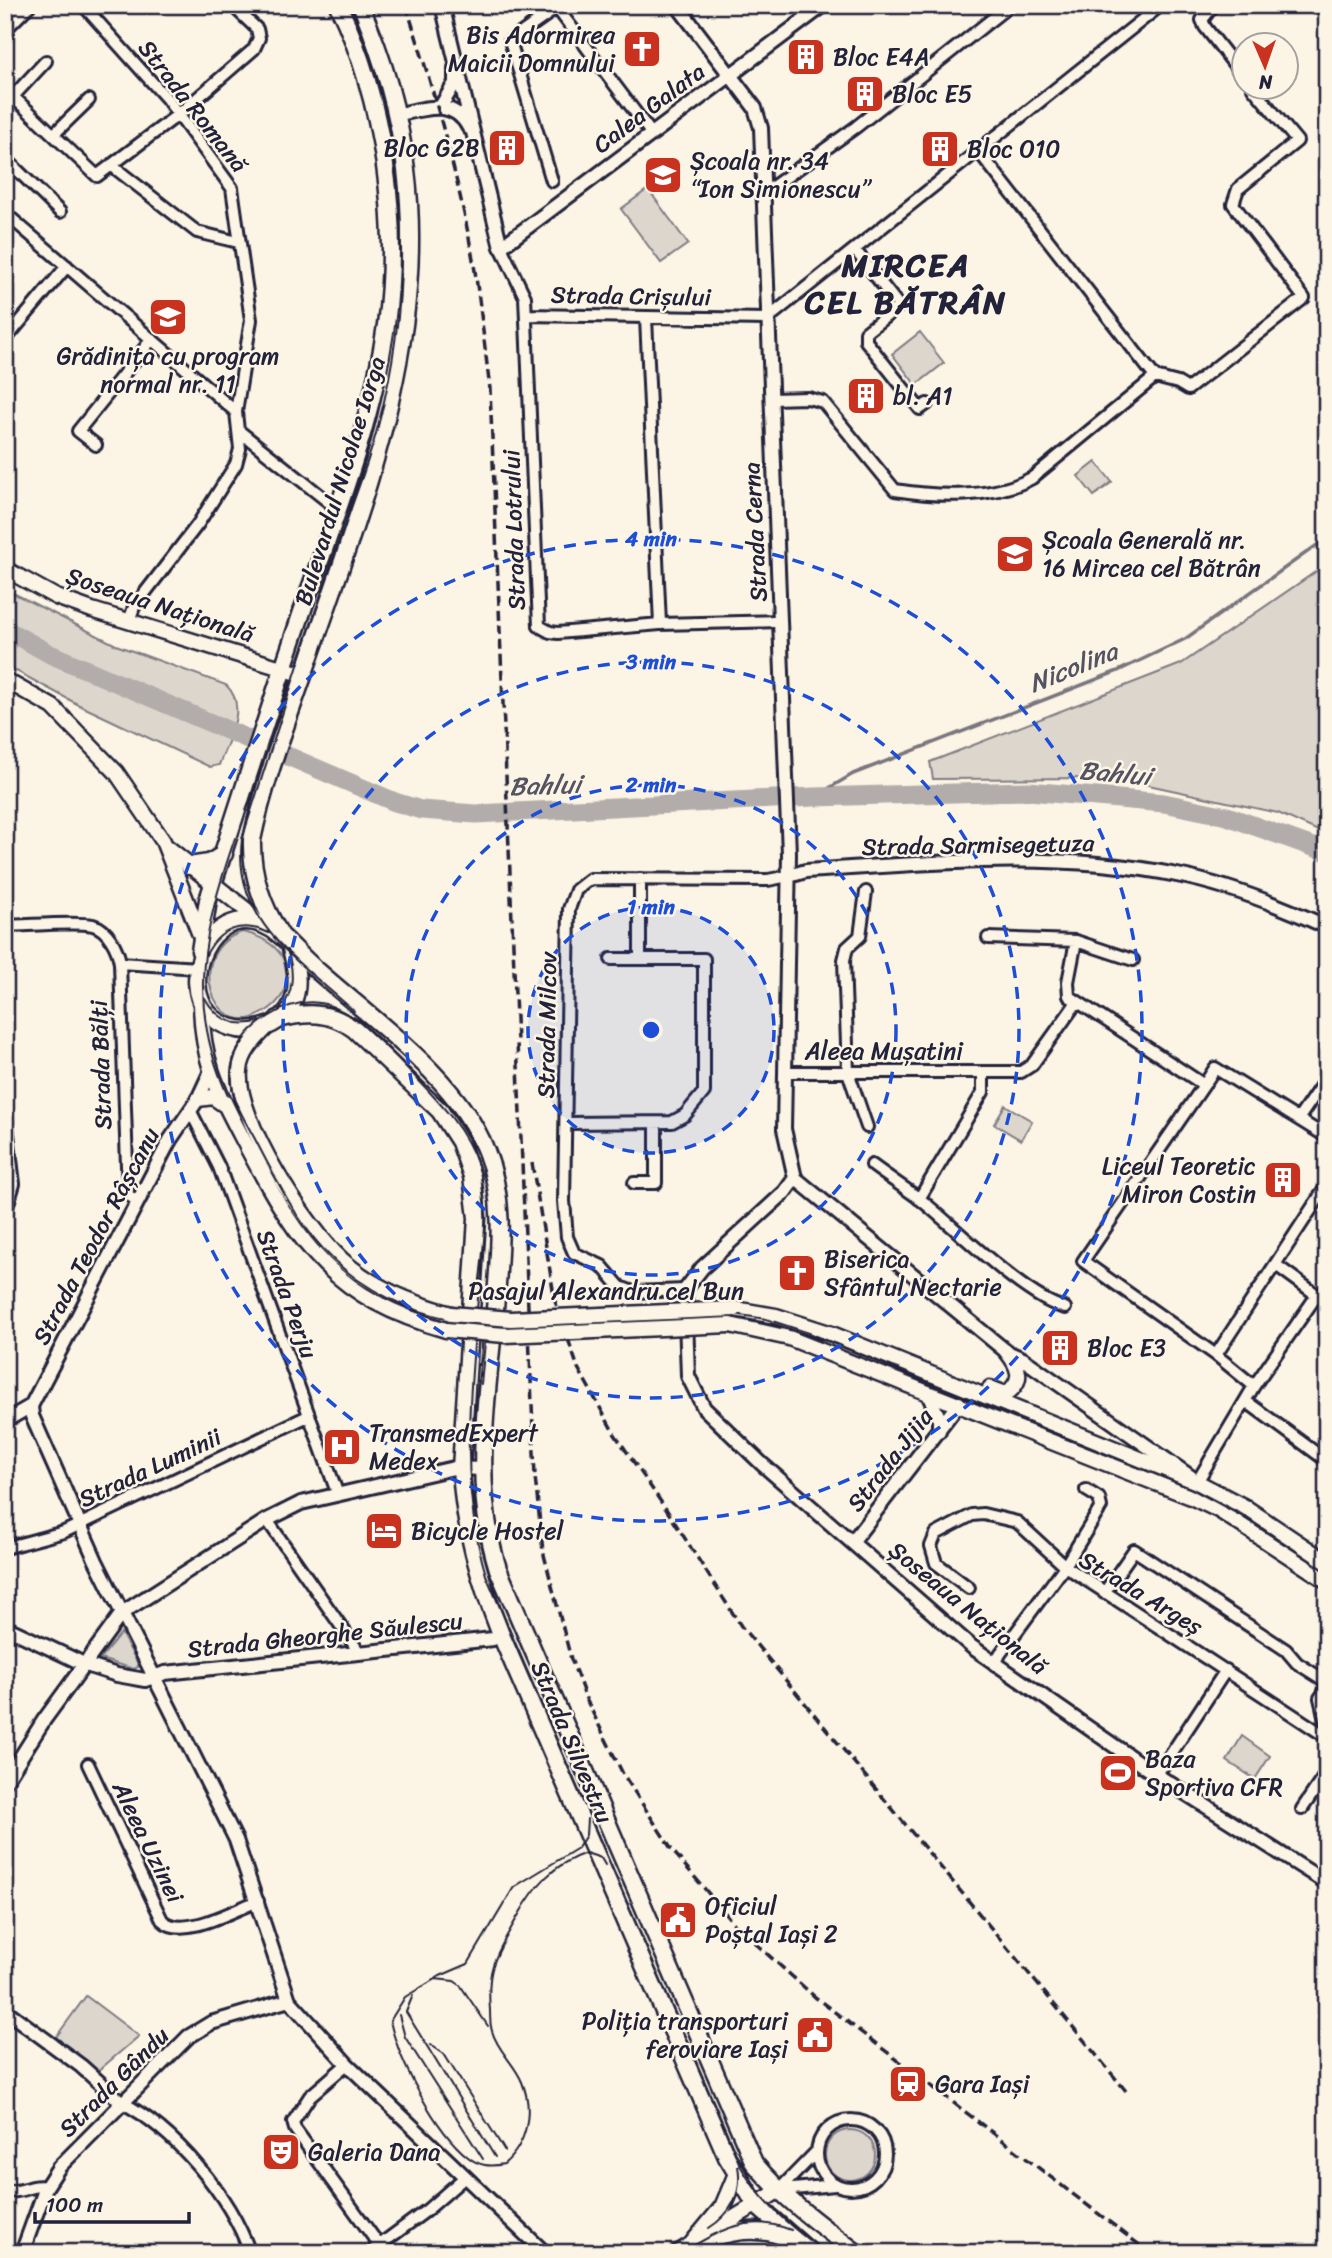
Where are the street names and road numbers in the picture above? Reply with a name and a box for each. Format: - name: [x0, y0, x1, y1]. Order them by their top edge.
- street label: Strada Romană: [127, 30, 259, 183]
- street label: Calea Galata: [584, 51, 714, 165]
- street label: Strada Crișului: [551, 274, 712, 318]
- street label: Bulevardul Nicolae Iorga: [282, 351, 398, 611]
- street label: Strada Lotrului: [490, 449, 538, 611]
- street label: Strada Cerna: [730, 461, 780, 603]
- street label: Șoseaua Națională: [60, 555, 260, 656]
- street label: Strada Sarmisegetuza: [861, 822, 1096, 868]
- street label: Strada Milcov: [525, 950, 569, 1099]
- street label: Strada Bălți: [78, 999, 124, 1130]
- street label: Aleea Mușatini: [804, 1030, 964, 1072]
- street label: Strada Teodor Râșcanu: [21, 1119, 171, 1353]
- street label: Strada Perju: [244, 1223, 330, 1365]
- street label: Pasajul Alexandru cel Bun: [468, 1270, 744, 1312]
- street label: Strada Jijia: [836, 1398, 945, 1521]
- street label: Strada Luminii: [72, 1416, 229, 1519]
- street label: Șoseaua Națională: [879, 1530, 1058, 1686]
- street label: Strada Argeș: [1071, 1539, 1212, 1647]
- street label: Strada Gheorghe Săulescu: [185, 1600, 465, 1670]
- street label: Strada Silvestru: [519, 1654, 625, 1830]
- street label: Aleea Uzinei: [100, 1773, 196, 1911]
- street label: Strada Gându: [48, 2016, 180, 2148]

